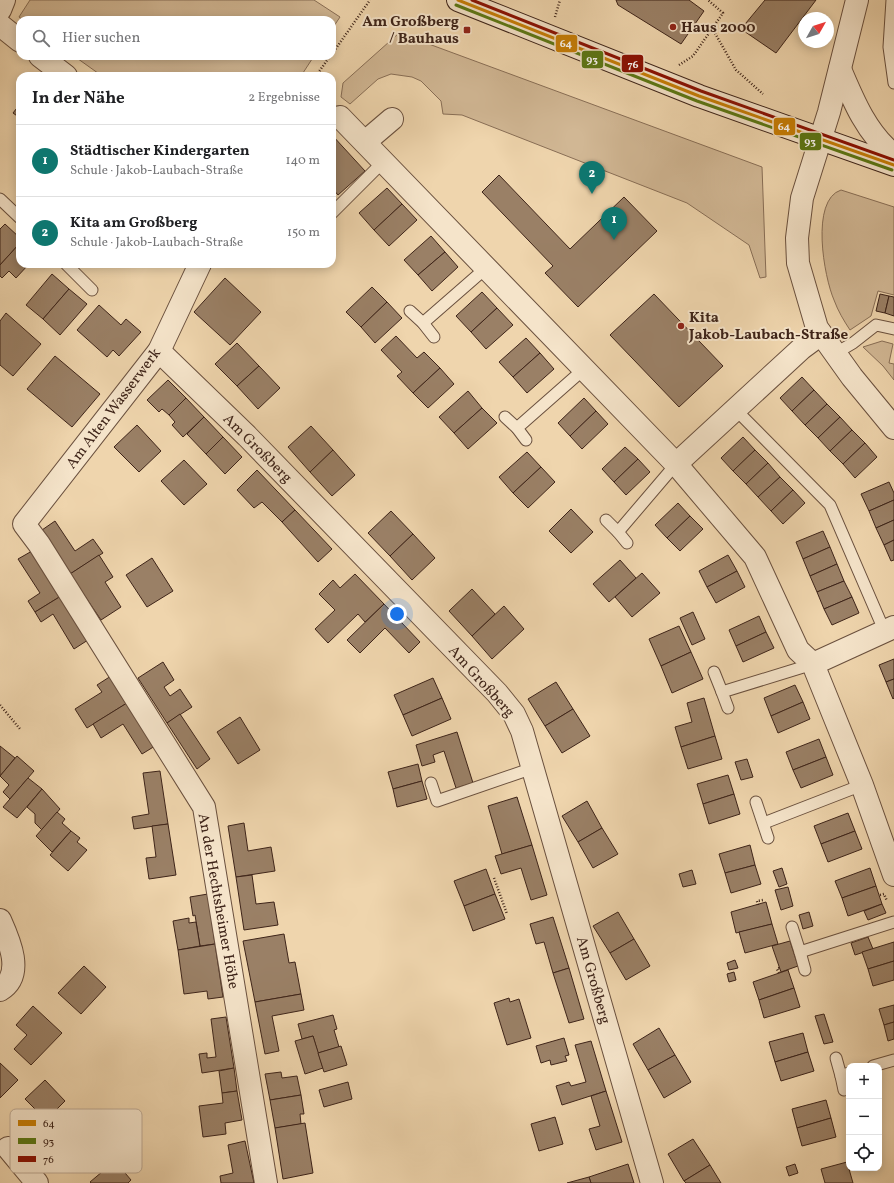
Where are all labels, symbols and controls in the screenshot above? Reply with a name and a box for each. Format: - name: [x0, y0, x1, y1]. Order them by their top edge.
- place label: Am Großberg / Bauhaus: [362, 12, 459, 50]
- north arrow: [798, 12, 834, 48]
- search box: [16, 16, 336, 60]
- place label: Haus 2000: [681, 18, 756, 39]
- marker: Haus 2000: [668, 22, 678, 32]
- marker: Am Großberg / Bauhaus: [462, 25, 472, 35]
- icon: search: [30, 27, 52, 49]
- text: Hier suchen: [62, 28, 140, 49]
- line badge: 64: [555, 34, 578, 53]
- text: 64: [560, 37, 573, 52]
- line badge: 93: [581, 50, 604, 69]
- text: 93: [586, 53, 598, 68]
- line badge: 76: [621, 54, 644, 73]
- text: 76: [627, 58, 639, 73]
- text: In der Nähe: [32, 87, 125, 110]
- text: 2 Ergebnisse: [248, 89, 320, 107]
- line badge: 64: [773, 117, 796, 136]
- text: 64: [778, 120, 791, 135]
- line badge: 93: [799, 132, 822, 151]
- text: 93: [804, 135, 816, 150]
- text: Städtischer Kindergarten: [70, 141, 250, 162]
- text: 1: [42, 152, 48, 170]
- text: 140 m: [286, 152, 320, 170]
- pin: 2: [579, 161, 605, 194]
- text: Schule · Jakob-Laubach-Straße: [70, 162, 243, 180]
- pin: 1: [601, 207, 627, 240]
- text: Kita am Großberg: [70, 213, 197, 234]
- text: 2: [42, 224, 48, 242]
- text: 150 m: [287, 224, 320, 242]
- text: Schule · Jakob-Laubach-Straße: [70, 234, 243, 252]
- place label: Kita Jakob-Laubach-Straße: [688, 308, 849, 346]
- marker: Kita Jakob-Laubach-Straße: [676, 321, 686, 331]
- street label: Am Alten Wasserwerk: [62, 344, 167, 474]
- street label: Am Großberg: [218, 410, 297, 489]
- your location: [387, 604, 407, 624]
- street label: Am Großberg: [443, 641, 519, 723]
- street label: An der Hechtsheimer Höhe: [192, 812, 243, 991]
- street label: Am Großberg: [570, 934, 615, 1027]
- map controls: [846, 1063, 882, 1171]
- button: +: [846, 1063, 882, 1099]
- button: −: [846, 1099, 882, 1135]
- legend: [10, 1109, 142, 1173]
- text: 64: [43, 1117, 55, 1132]
- text: 93: [43, 1135, 54, 1150]
- button: locate: [846, 1135, 882, 1171]
- text: 76: [43, 1153, 54, 1168]

